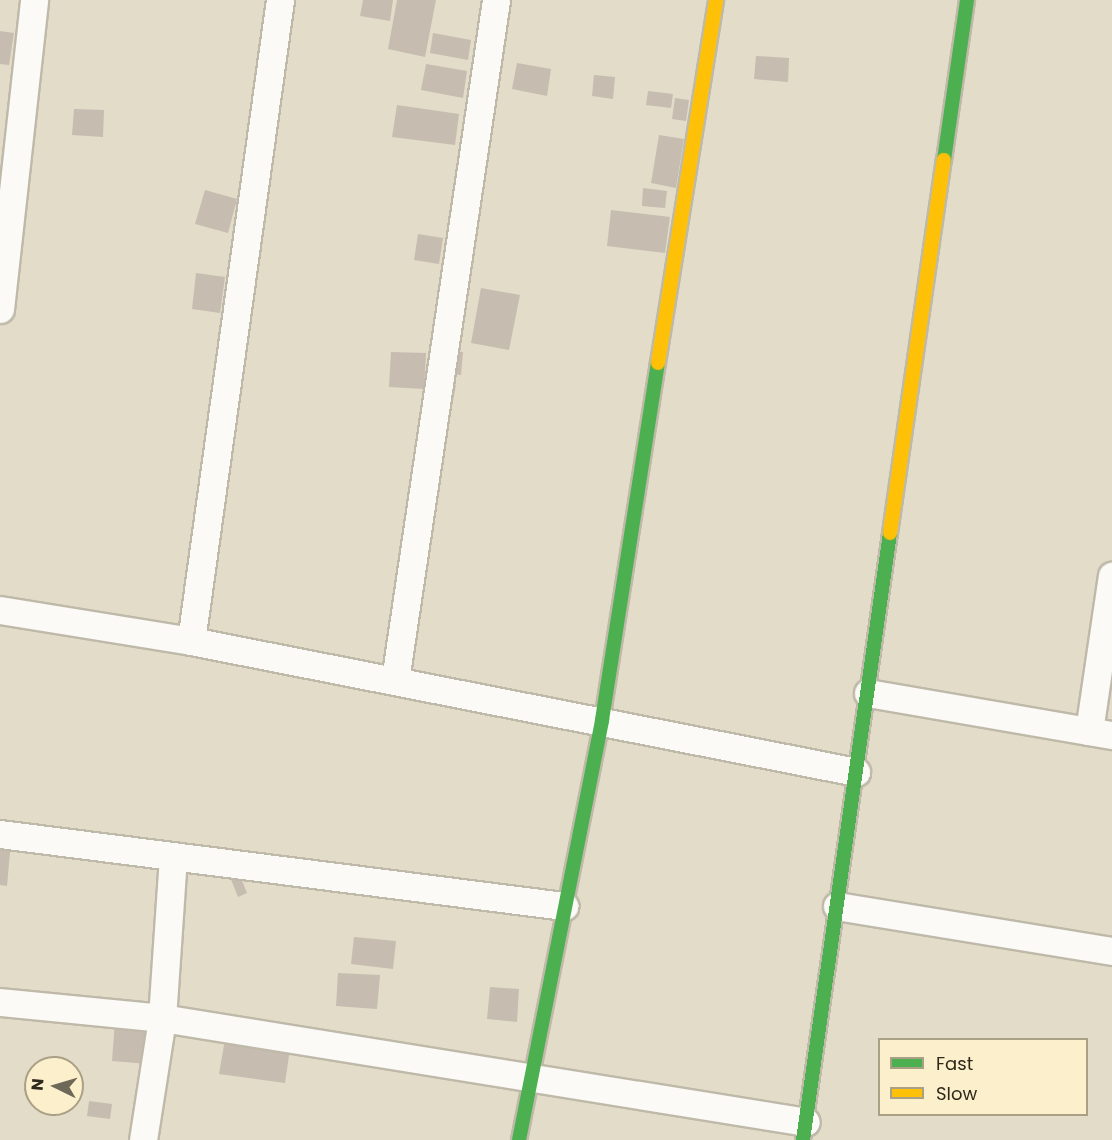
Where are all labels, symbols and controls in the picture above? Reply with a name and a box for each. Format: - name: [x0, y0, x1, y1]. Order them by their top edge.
- legend: [878, 1038, 1088, 1116]
- text: Fast: [936, 1051, 973, 1076]
- north arrow: [24, 1056, 84, 1116]
- text: N: [26, 1078, 50, 1092]
- text: Slow: [936, 1081, 977, 1106]

